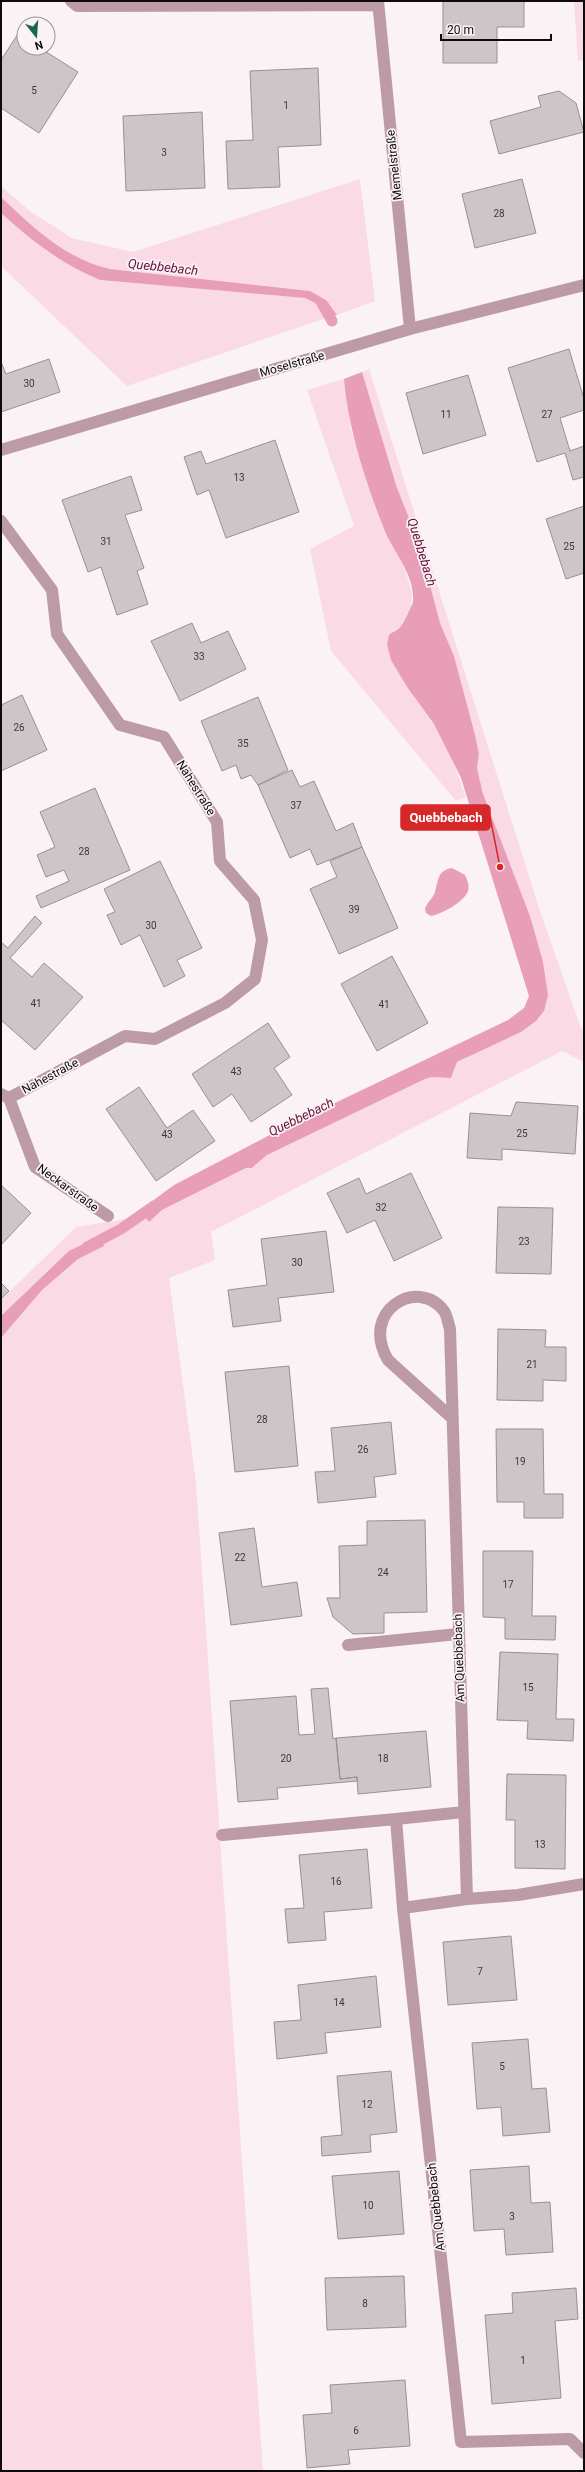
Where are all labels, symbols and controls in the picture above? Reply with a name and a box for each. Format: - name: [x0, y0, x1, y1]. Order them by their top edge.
- north arrow: [16, 16, 56, 56]
- scale bar: [441, 16, 551, 42]
- text: 20 m: [447, 23, 474, 37]
- text: N: [33, 38, 44, 53]
- house number: 5: [31, 85, 37, 96]
- house number: 1: [283, 100, 289, 111]
- street label: Memelstraße: [383, 129, 405, 201]
- house number: 3: [161, 147, 167, 158]
- house number: 28: [493, 208, 505, 219]
- water label: Quebbebach: [127, 256, 199, 278]
- street label: Moselstraße: [258, 348, 326, 380]
- house number: 30: [23, 378, 35, 389]
- house number: 11: [440, 409, 452, 420]
- house number: 27: [541, 409, 553, 420]
- house number: 13: [233, 472, 245, 483]
- water label: Quebbebach: [404, 516, 440, 588]
- house number: 31: [100, 536, 112, 547]
- house number: 25: [563, 541, 575, 552]
- house number: 33: [193, 651, 205, 662]
- house number: 26: [13, 722, 25, 733]
- house number: 35: [237, 738, 249, 749]
- street label: Nahestraße: [174, 758, 218, 818]
- house number: 37: [290, 800, 302, 811]
- callout: Quebbebach: [401, 805, 490, 830]
- text: Quebbebach: [409, 810, 483, 825]
- house number: 28: [78, 846, 90, 857]
- house number: 39: [348, 904, 360, 915]
- house number: 30: [145, 920, 157, 931]
- house number: 41: [30, 998, 42, 1009]
- house number: 41: [378, 999, 390, 1010]
- street label: Nahestraße: [19, 1055, 81, 1097]
- house number: 43: [230, 1066, 242, 1077]
- water label: Quebbebach: [266, 1095, 336, 1139]
- house number: 25: [516, 1128, 528, 1139]
- house number: 43: [161, 1129, 173, 1140]
- street label: Neckarstraße: [35, 1161, 101, 1215]
- house number: 32: [375, 1202, 387, 1213]
- house number: 23: [518, 1236, 530, 1247]
- house number: 30: [291, 1257, 303, 1268]
- house number: 21: [526, 1359, 538, 1370]
- house number: 28: [256, 1414, 268, 1425]
- house number: 26: [357, 1444, 369, 1455]
- house number: 19: [514, 1456, 526, 1467]
- house number: 22: [234, 1552, 246, 1563]
- house number: 24: [377, 1567, 389, 1578]
- house number: 17: [502, 1579, 514, 1590]
- street label: Am Quebbebach: [450, 1614, 468, 1702]
- house number: 15: [522, 1682, 534, 1693]
- house number: 20: [280, 1753, 292, 1764]
- house number: 18: [377, 1753, 389, 1764]
- house number: 13: [534, 1839, 546, 1850]
- house number: 16: [330, 1876, 342, 1887]
- house number: 7: [477, 1966, 483, 1977]
- house number: 14: [333, 1997, 345, 2008]
- house number: 5: [499, 2061, 505, 2072]
- house number: 12: [361, 2099, 373, 2110]
- street label: Am Quebbebach: [424, 2162, 448, 2252]
- house number: 10: [362, 2200, 374, 2211]
- house number: 3: [509, 2211, 515, 2222]
- house number: 8: [362, 2298, 368, 2309]
- house number: 1: [520, 2355, 526, 2366]
- house number: 6: [353, 2425, 359, 2436]

